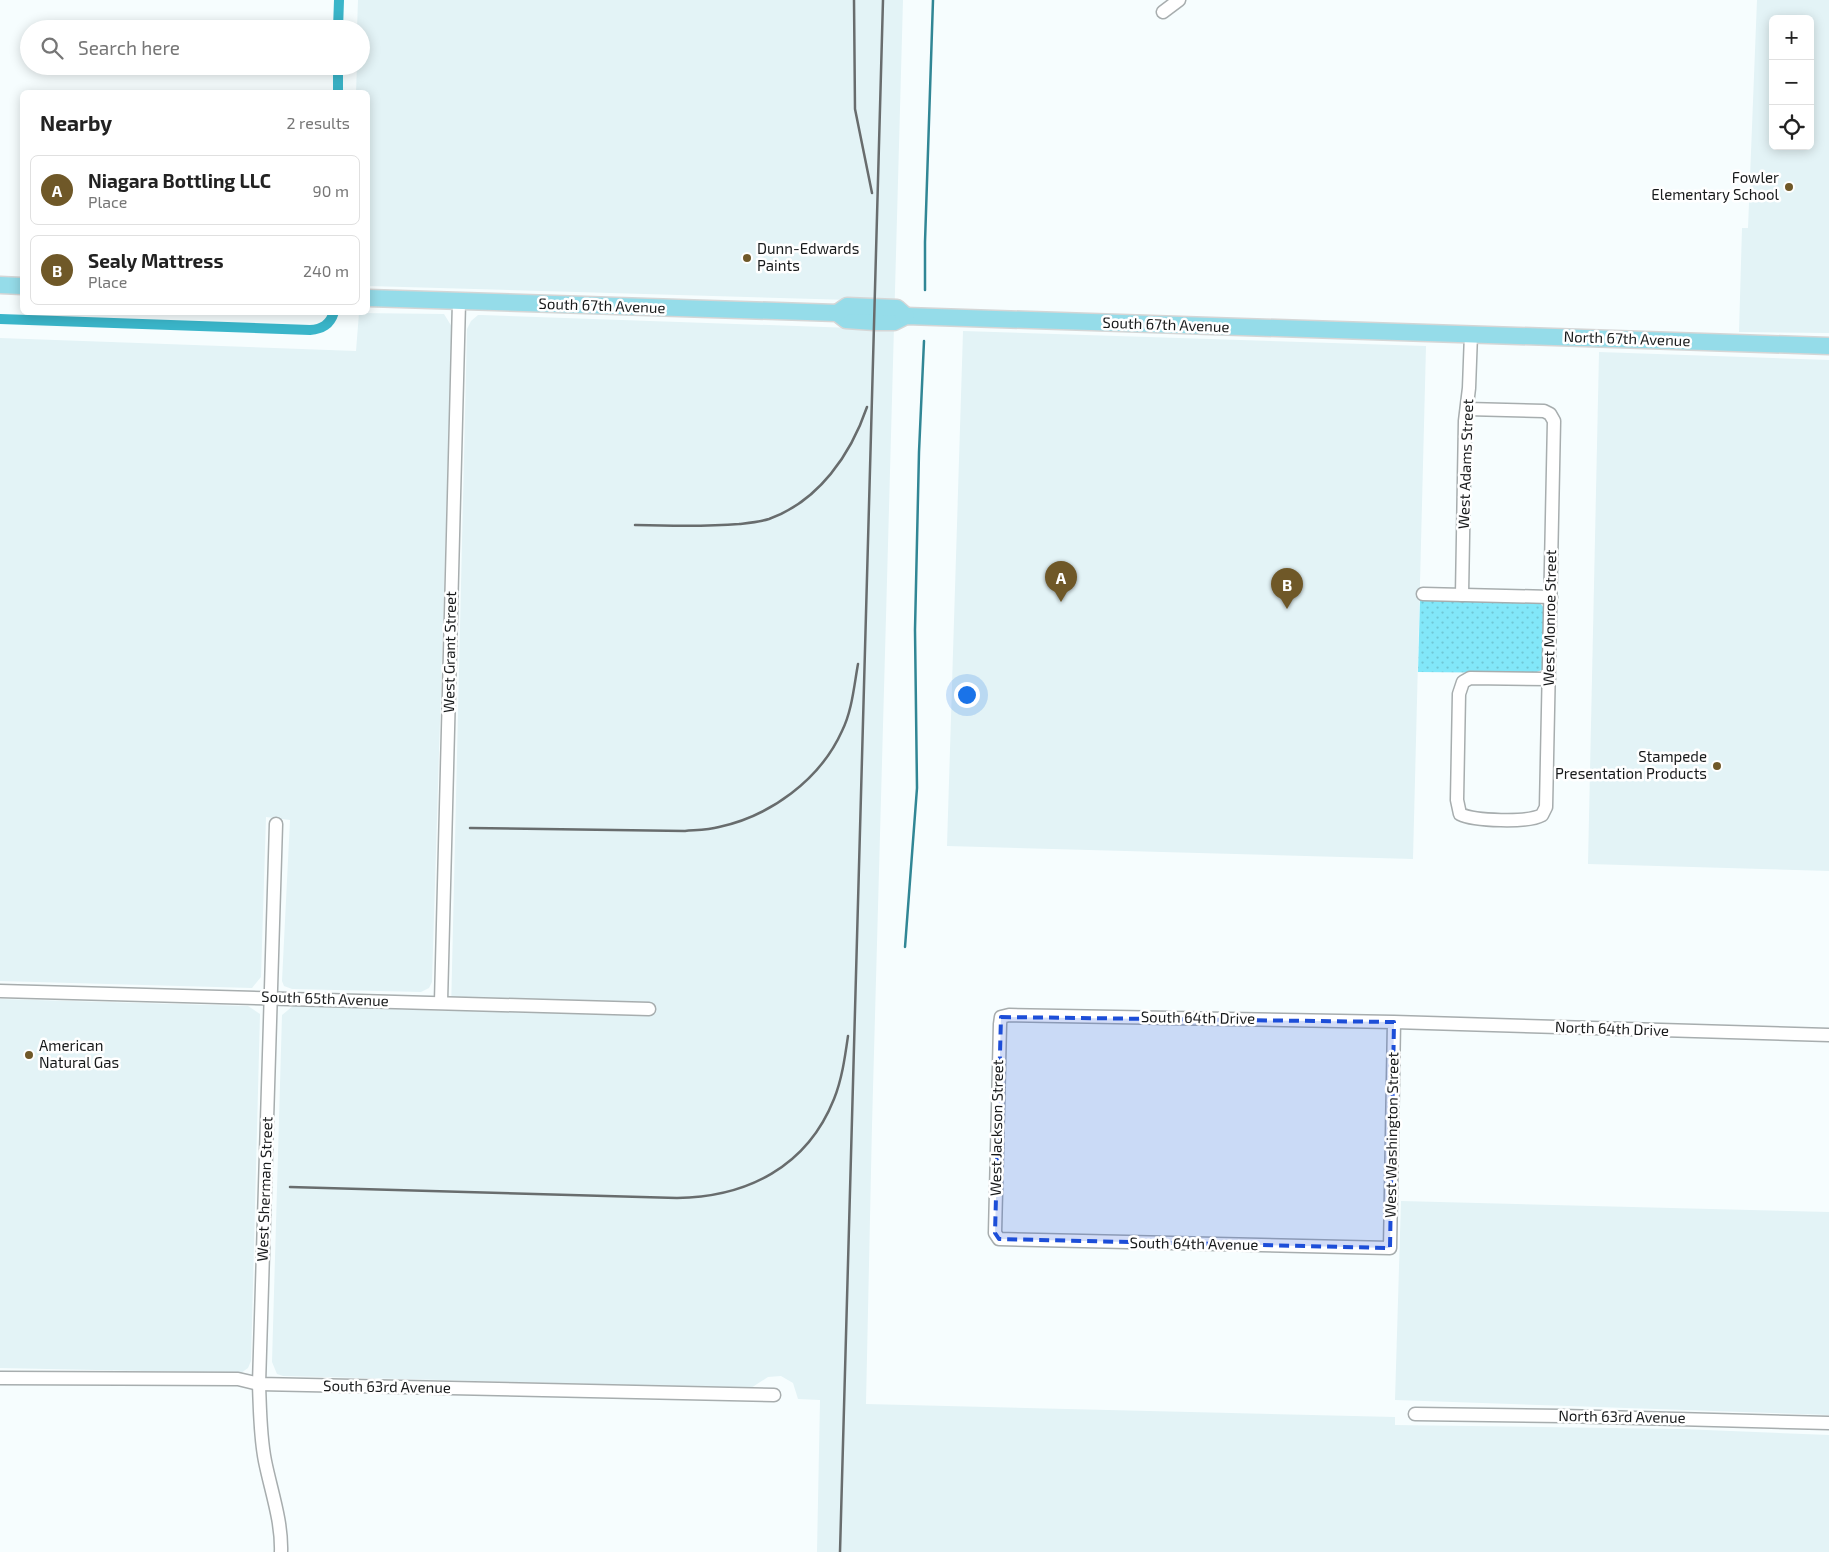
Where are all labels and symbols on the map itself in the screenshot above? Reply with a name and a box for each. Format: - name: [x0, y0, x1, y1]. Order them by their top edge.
- place label: Fowler Elementary School: [1651, 168, 1780, 203]
- marker: Fowler Elementary School: [1783, 181, 1795, 193]
- place label: Dunn-Edwards Paints: [757, 239, 859, 274]
- marker: Dunn-Edwards Paints: [741, 252, 753, 264]
- street label: South 67th Avenue: [538, 294, 666, 316]
- street label: South 67th Avenue: [1102, 313, 1230, 335]
- street label: North 67th Avenue: [1563, 327, 1691, 349]
- street label: West Adams Street: [1454, 398, 1476, 529]
- street label: West Monroe Street: [1539, 549, 1559, 686]
- pin: A: [1045, 561, 1077, 602]
- pin: B: [1271, 568, 1303, 609]
- street label: West Grant Street: [439, 591, 459, 713]
- your location: [954, 682, 980, 708]
- place label: Stampede Presentation Products: [1555, 747, 1707, 782]
- marker: Stampede Presentation Products: [1711, 760, 1723, 772]
- street label: South 65th Avenue: [261, 987, 389, 1009]
- street label: South 64th Drive: [1141, 1007, 1255, 1027]
- street label: North 64th Drive: [1555, 1017, 1669, 1039]
- place label: American Natural Gas: [39, 1036, 119, 1071]
- marker: American Natural Gas: [23, 1049, 35, 1061]
- street label: West Washington Street: [1381, 1052, 1401, 1218]
- street label: West Jackson Street: [986, 1059, 1006, 1196]
- street label: West Sherman Street: [252, 1116, 276, 1262]
- street label: South 64th Avenue: [1129, 1233, 1259, 1253]
- street label: South 63rd Avenue: [323, 1376, 451, 1396]
- street label: North 63rd Avenue: [1558, 1406, 1686, 1426]

